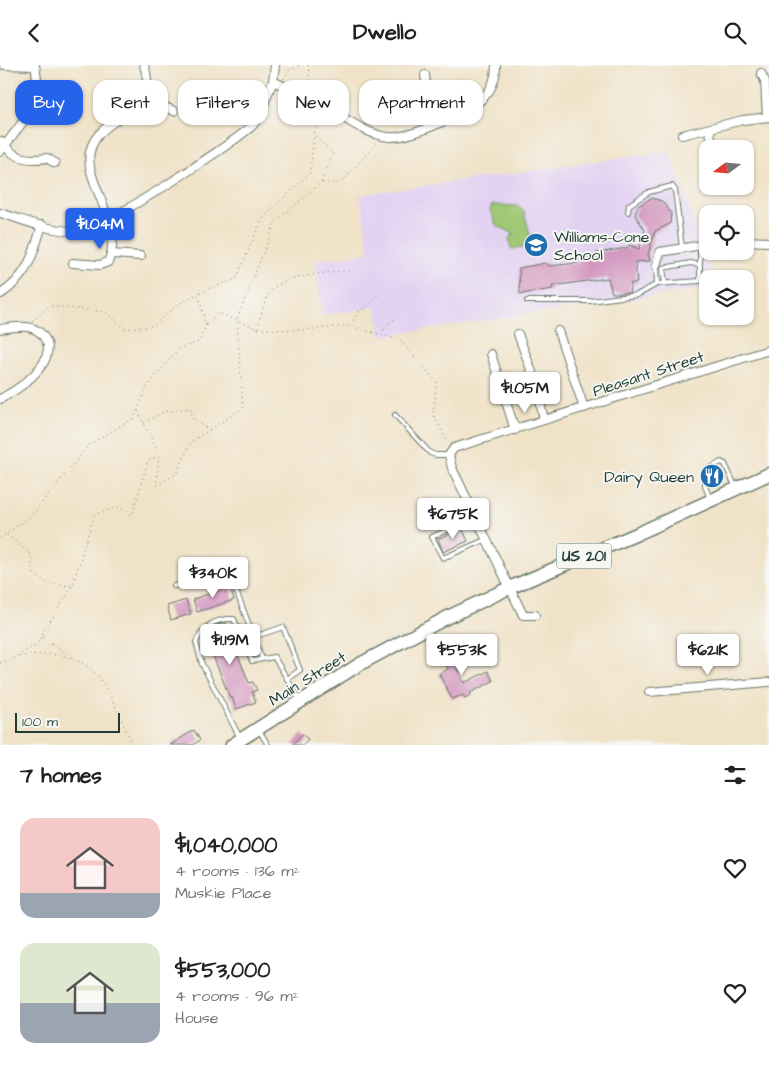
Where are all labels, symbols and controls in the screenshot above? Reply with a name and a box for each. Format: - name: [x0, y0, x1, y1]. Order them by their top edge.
- text: Dwello: [353, 17, 416, 48]
- icon: back: [20, 19, 48, 47]
- icon: search: [721, 19, 749, 47]
- chip: Buy: [15, 80, 83, 125]
- chip: Rent: [93, 80, 168, 125]
- chip: Filters: [178, 80, 268, 125]
- chip: New: [278, 80, 349, 125]
- chip: Apartment: [359, 80, 483, 125]
- north arrow: [699, 140, 754, 195]
- map controls: [699, 140, 754, 325]
- button: locate: [699, 205, 754, 260]
- pin: $1.04M: [59, 207, 141, 250]
- text: $1.04M: [76, 213, 124, 235]
- place label: Williams-Cone School: [554, 226, 650, 266]
- school or university icon: Williams-Cone School: [523, 232, 549, 258]
- button: layers: [699, 270, 754, 325]
- street label: Pleasant Street: [590, 345, 707, 402]
- pin: $1.05M: [484, 371, 566, 414]
- text: $1.05M: [501, 377, 549, 399]
- restaurant icon: Dairy Queen: [699, 463, 725, 489]
- place label: Dairy Queen: [604, 466, 694, 489]
- pin: $675K: [418, 497, 488, 540]
- text: $675K: [428, 503, 478, 525]
- road number: US 201: [556, 543, 612, 569]
- pin: $340K: [178, 557, 248, 599]
- text: $340K: [189, 562, 237, 584]
- pin: $1.19M: [189, 623, 271, 666]
- text: $1.19M: [211, 629, 249, 651]
- pin: $553K: [427, 633, 497, 676]
- pin: $621K: [673, 633, 743, 676]
- text: $553K: [437, 639, 487, 661]
- text: $621K: [688, 639, 728, 661]
- street label: Main Street: [265, 646, 351, 711]
- scale bar: [15, 710, 120, 733]
- text: 100 m: [22, 712, 58, 732]
- text: 7 homes: [20, 761, 102, 790]
- icon: filters: [721, 761, 749, 789]
- text: $1,040,000: [175, 831, 277, 860]
- icon: home: [60, 838, 120, 898]
- icon: heart: [721, 854, 749, 882]
- text: 4 rooms · 136 m²: [175, 860, 300, 882]
- text: Muskie Place: [175, 882, 271, 904]
- text: $553,000: [175, 956, 271, 985]
- icon: home: [60, 963, 120, 1023]
- icon: heart: [721, 979, 749, 1007]
- text: 4 rooms · 96 m²: [175, 985, 299, 1007]
- text: House: [175, 1007, 219, 1029]

